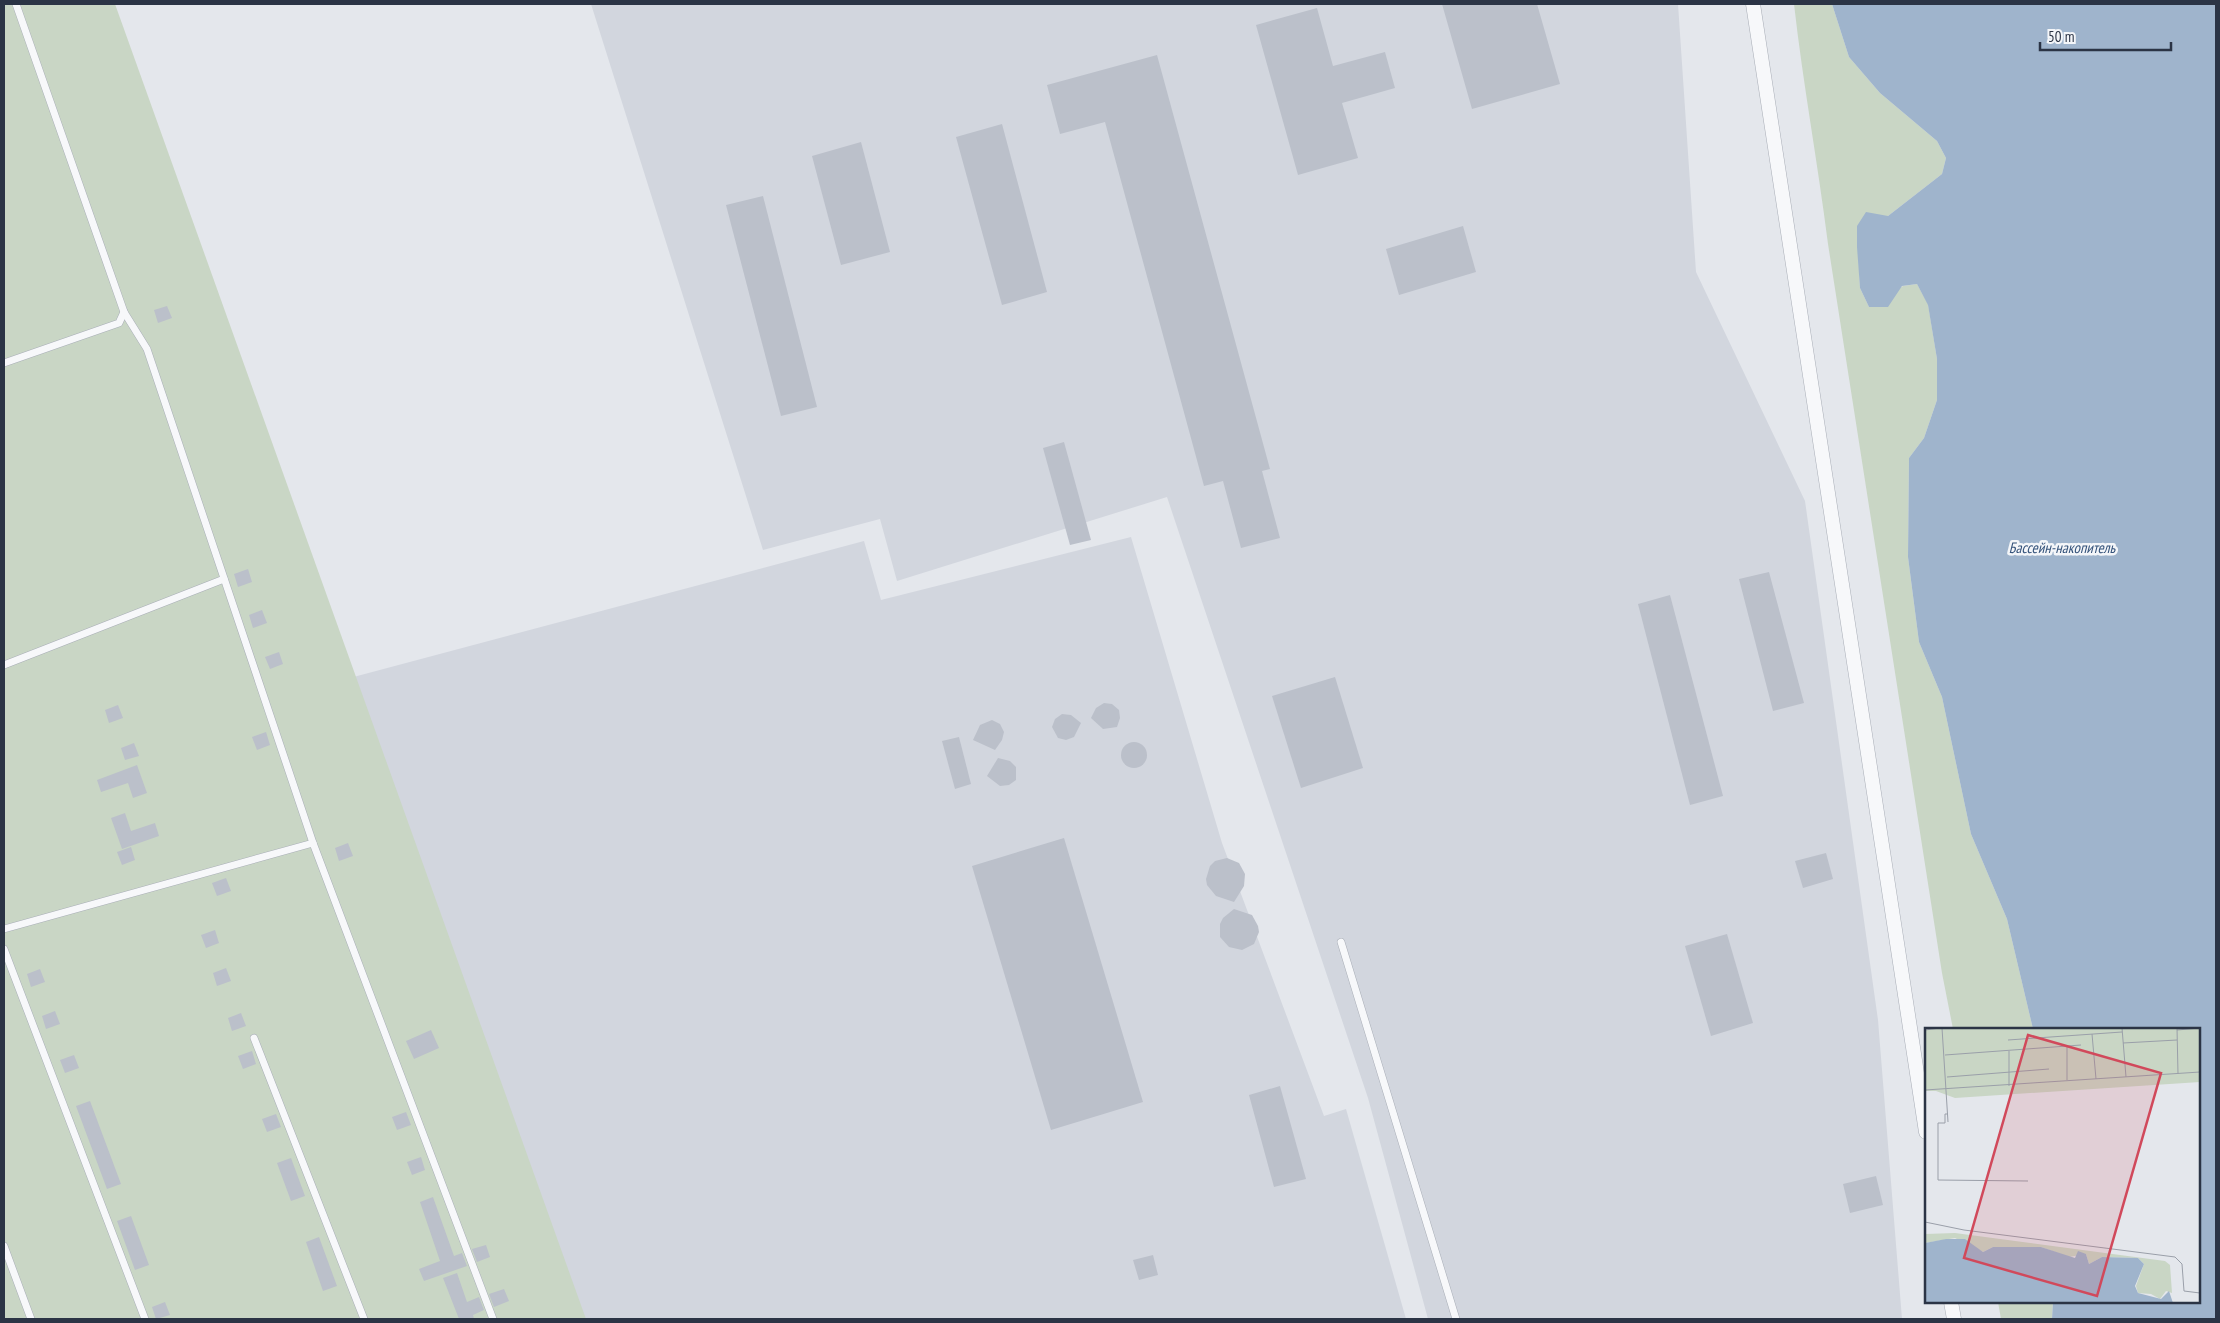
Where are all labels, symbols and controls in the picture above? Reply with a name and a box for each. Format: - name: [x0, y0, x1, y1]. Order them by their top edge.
- scale bar: [2040, 20, 2171, 52]
- text: 50 m: [2048, 27, 2074, 46]
- water label: Бассейн-накопитель: [2009, 538, 2117, 557]
- inset map: [1925, 1028, 2200, 1303]

